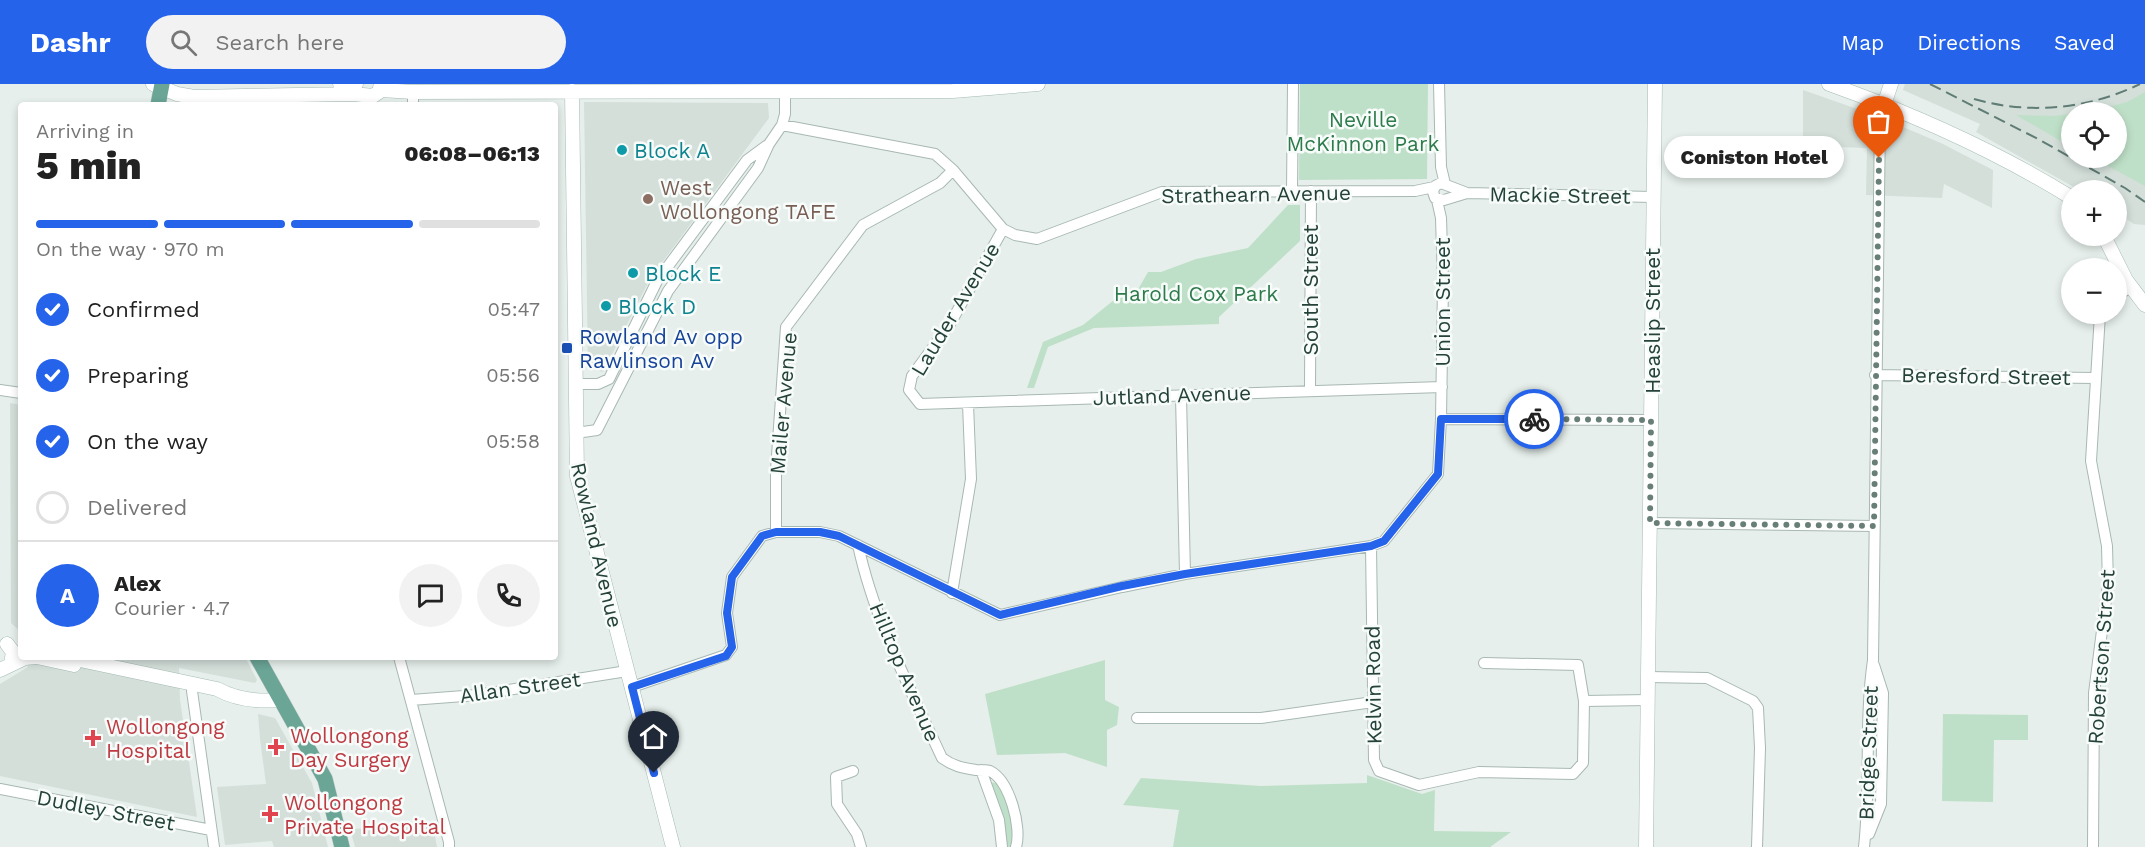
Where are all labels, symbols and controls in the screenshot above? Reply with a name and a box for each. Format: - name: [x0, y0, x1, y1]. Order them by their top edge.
- search box: [146, 15, 566, 69]
- text: Dashr: [30, 26, 110, 59]
- icon: search: [167, 26, 200, 59]
- text: Search here: [215, 30, 344, 55]
- text: Map: [1841, 30, 1884, 55]
- text: Directions: [1917, 30, 2021, 55]
- text: Saved: [2054, 30, 2115, 55]
- pin: [1853, 96, 1904, 158]
- map controls: [2061, 102, 2127, 324]
- button: locate: [2061, 102, 2127, 168]
- icon: bag: [1862, 105, 1895, 138]
- park label: Neville McKinnon Park: [1287, 107, 1439, 156]
- text: Arriving in: [36, 119, 134, 143]
- callout: Coniston Hotel: [1663, 137, 1843, 179]
- place label: Block A: [634, 138, 710, 163]
- text: 06:08–06:13: [404, 141, 540, 166]
- text: 5 min: [36, 143, 142, 188]
- marker: Block A: [615, 143, 629, 157]
- text: Coniston Hotel: [1680, 145, 1828, 169]
- place label: West Wollongong TAFE: [660, 175, 836, 224]
- street label: Strathearn Avenue: [1161, 180, 1351, 208]
- button: +: [2061, 180, 2127, 246]
- street label: Mackie Street: [1489, 181, 1631, 209]
- marker: West Wollongong TAFE: [641, 192, 655, 206]
- street label: South Street: [1298, 224, 1323, 356]
- text: On the way · 970 m: [36, 237, 225, 261]
- street label: Union Street: [1430, 237, 1455, 367]
- street label: Lauder Avenue: [905, 238, 1005, 380]
- street label: Heaslip Street: [1640, 248, 1665, 394]
- button: −: [2061, 258, 2127, 324]
- place label: Block E: [645, 261, 722, 286]
- marker: Block E: [626, 266, 640, 280]
- park label: Harold Cox Park: [1114, 281, 1278, 306]
- icon: check: [36, 293, 69, 326]
- place label: Block D: [618, 294, 696, 319]
- text: Confirmed: [87, 297, 200, 322]
- text: 05:47: [488, 297, 540, 321]
- marker: Block D: [599, 299, 613, 313]
- place label: Rowland Av opp Rawlinson Av: [579, 324, 743, 373]
- street label: Mailer Avenue: [764, 331, 802, 475]
- marker: Rowland Av opp Rawlinson Av: [560, 341, 574, 355]
- icon: check: [36, 359, 69, 392]
- street label: Beresford Street: [1901, 362, 2071, 390]
- text: Preparing: [87, 363, 188, 388]
- text: 05:56: [486, 363, 540, 387]
- street label: Jutland Avenue: [1092, 380, 1252, 410]
- courier: [1504, 389, 1564, 449]
- icon: bike: [1518, 403, 1551, 436]
- icon: check: [36, 425, 69, 458]
- text: On the way: [87, 429, 208, 454]
- text: 05:58: [486, 429, 540, 453]
- street label: Rowland Avenue: [566, 460, 628, 630]
- text: Delivered: [87, 495, 187, 520]
- button: chat: [399, 564, 462, 627]
- button: phone: [477, 564, 540, 627]
- street label: Robertson Street: [2082, 569, 2120, 745]
- text: Alex: [114, 571, 161, 596]
- text: A: [60, 583, 75, 608]
- text: Courier · 4.7: [114, 596, 230, 620]
- street label: Hilltop Avenue: [864, 599, 946, 745]
- street label: Kelvin Road: [1359, 625, 1387, 745]
- street label: Allan Street: [458, 666, 582, 708]
- street label: Bridge Street: [1853, 685, 1883, 821]
- pin: [628, 711, 679, 773]
- place label: Wollongong Hospital: [106, 714, 225, 763]
- icon: home: [637, 720, 670, 753]
- place label: Wollongong Day Surgery: [290, 723, 411, 772]
- marker: Wollongong Hospital: [84, 729, 102, 747]
- marker: Wollongong Day Surgery: [267, 738, 285, 756]
- street label: Dudley Street: [35, 784, 177, 836]
- place label: Wollongong Private Hospital: [284, 790, 447, 839]
- marker: Wollongong Private Hospital: [261, 805, 279, 823]

